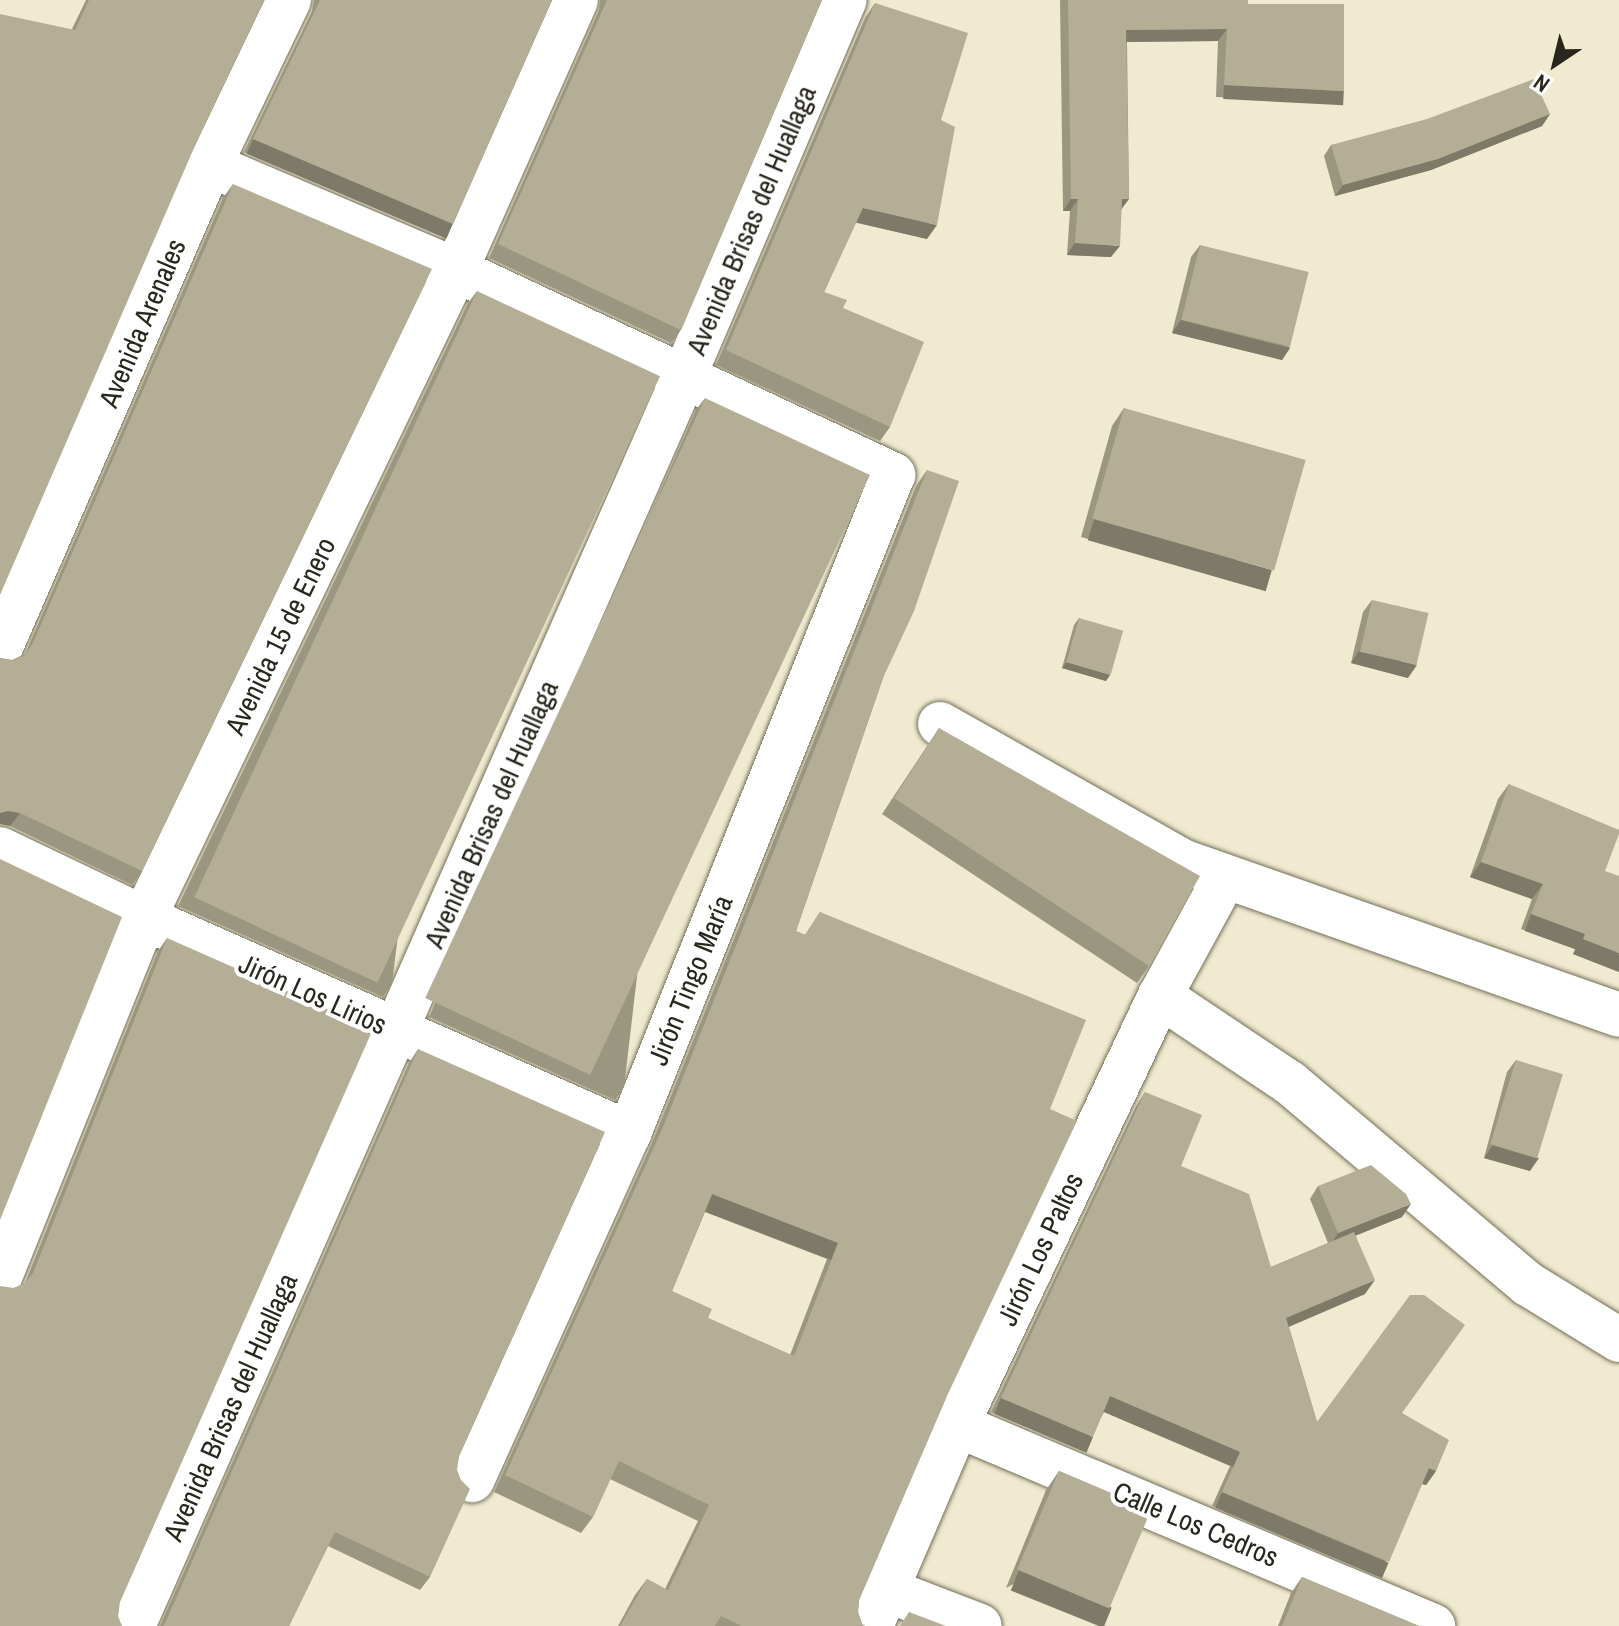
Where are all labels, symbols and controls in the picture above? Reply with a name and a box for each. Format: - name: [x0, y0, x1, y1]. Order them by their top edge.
- north arrow: [1515, 24, 1595, 104]
- text: N: [1527, 68, 1555, 100]
- street label: Avenida Brisas del Huallaga: [679, 80, 823, 360]
- street label: Avenida Arenales: [91, 233, 193, 413]
- street label: Avenida 15 de Enero: [218, 532, 342, 740]
- street label: Avenida Brisas del Huallaga: [417, 675, 565, 953]
- street label: Jirón Tingo María: [641, 890, 739, 1070]
- street label: Jirón Los Lirios: [234, 946, 392, 1042]
- street label: Jirón Los Paltos: [990, 1167, 1090, 1331]
- street label: Avenida Brisas del Huallaga: [156, 1268, 304, 1546]
- street label: Calle Los Cedros: [1108, 1474, 1284, 1574]

